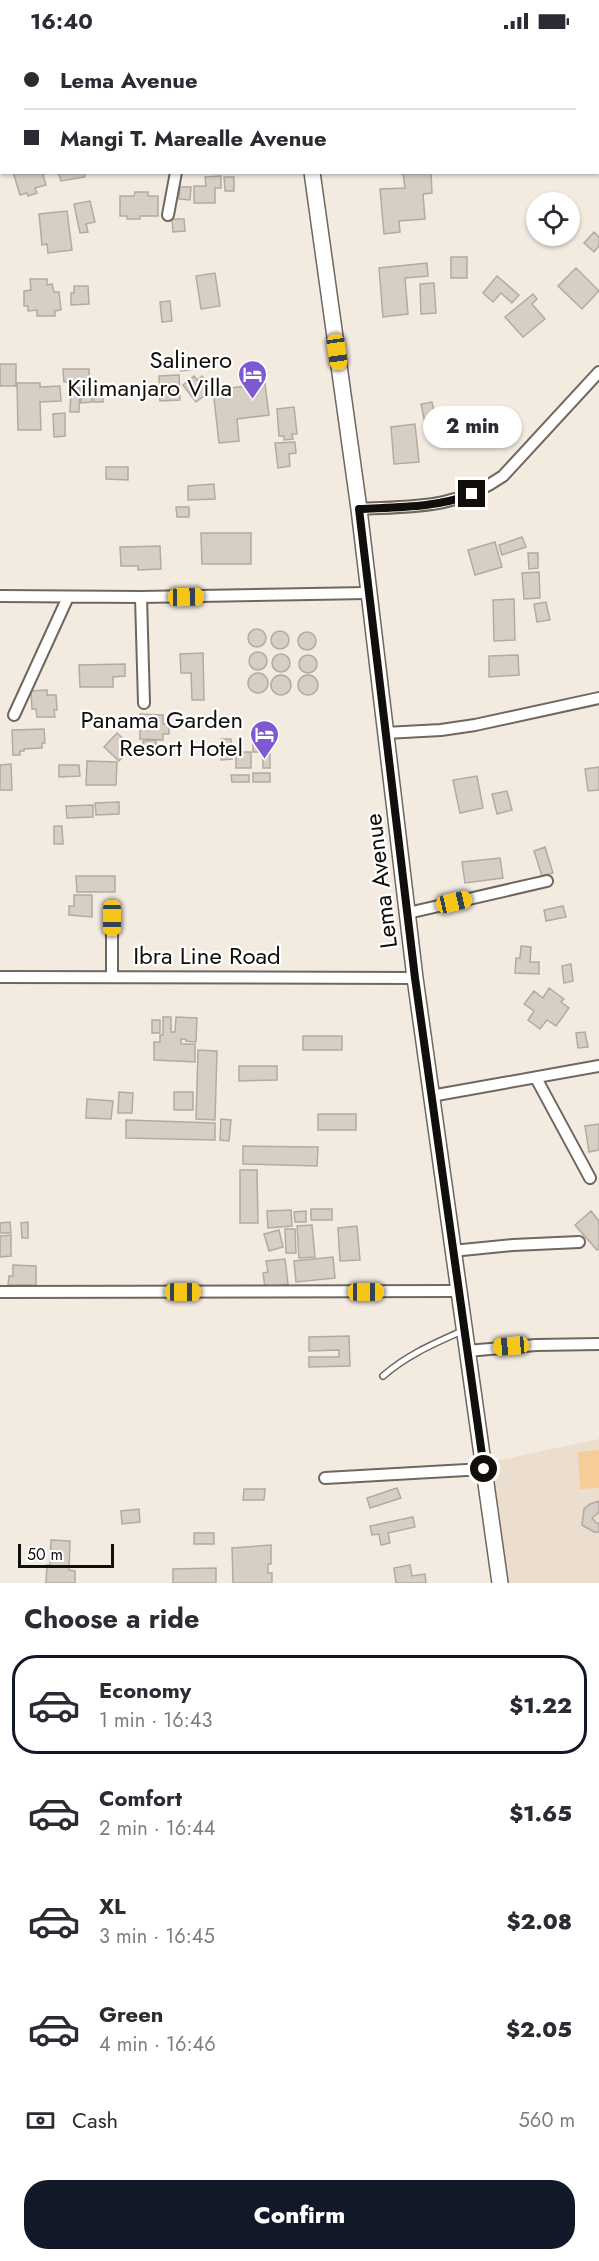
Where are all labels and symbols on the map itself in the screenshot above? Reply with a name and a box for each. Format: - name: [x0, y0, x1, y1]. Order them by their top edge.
- car: [326, 333, 348, 371]
- place label: Salinero Kilimanjaro Villa: [67, 342, 232, 405]
- hotel icon: Salinero Kilimanjaro Villa: [237, 358, 269, 400]
- callout: 2 min: [422, 407, 522, 449]
- route end: [458, 480, 485, 507]
- car: [168, 588, 204, 606]
- place label: Panama Garden Resort Hotel: [80, 702, 243, 765]
- hotel icon: Panama Garden Resort Hotel: [248, 718, 280, 760]
- street label: Lema Avenue: [355, 812, 406, 950]
- car: [434, 889, 474, 915]
- car: [103, 900, 121, 936]
- street label: Ibra Line Road: [133, 938, 281, 973]
- car: [165, 1283, 201, 1301]
- car: [348, 1283, 384, 1301]
- car: [492, 1335, 530, 1357]
- route start: [470, 1455, 497, 1482]
- scale bar: [18, 1541, 114, 1568]

